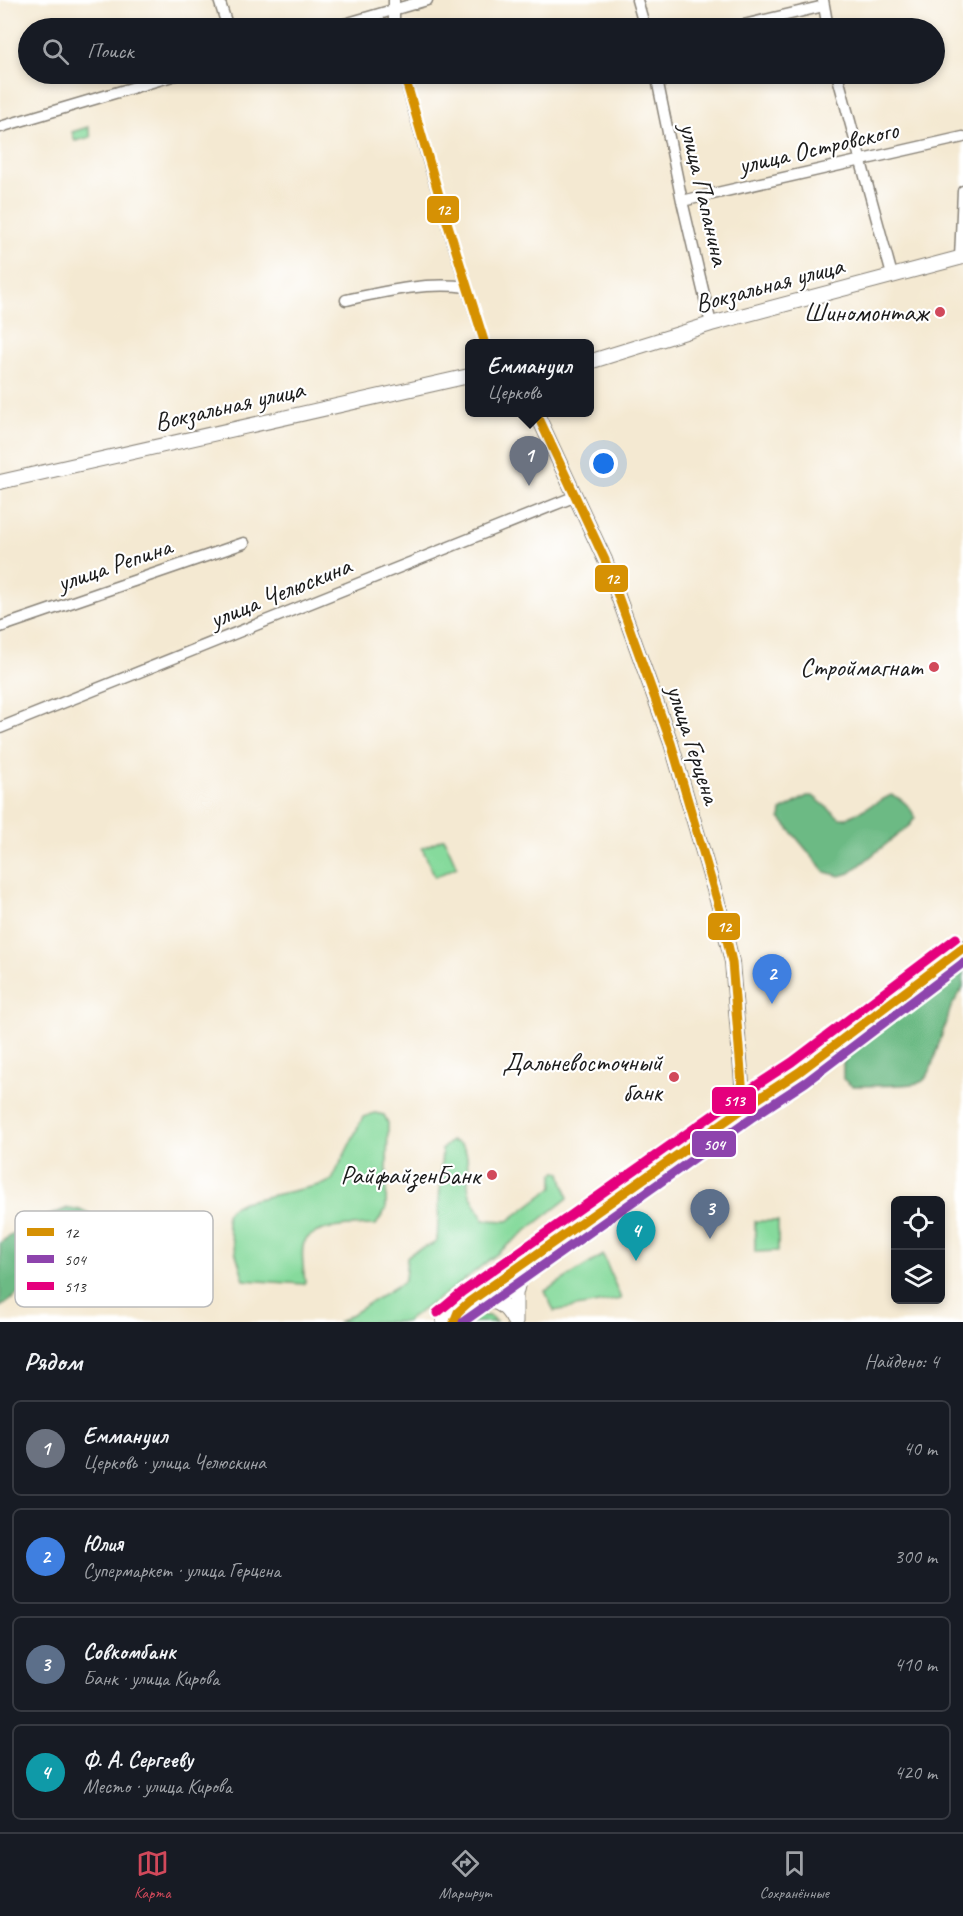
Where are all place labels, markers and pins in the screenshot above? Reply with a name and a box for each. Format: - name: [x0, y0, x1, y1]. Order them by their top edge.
- place label: Шиномонтаж: [804, 296, 931, 329]
- marker: Шиномонтаж: [933, 305, 947, 319]
- pin: 1: [510, 436, 548, 486]
- place label: Строймагнат: [800, 651, 924, 684]
- marker: Строймагнат: [927, 660, 941, 674]
- pin: 2: [752, 954, 792, 1004]
- place label: Дальневосточный банк: [502, 1046, 664, 1109]
- marker: Дальневосточный банк: [667, 1070, 681, 1084]
- place label: РайфайзенБанк: [341, 1159, 482, 1193]
- marker: РайфайзенБанк: [485, 1168, 499, 1182]
- pin: 3: [690, 1190, 730, 1239]
- pin: 4: [616, 1212, 656, 1261]

